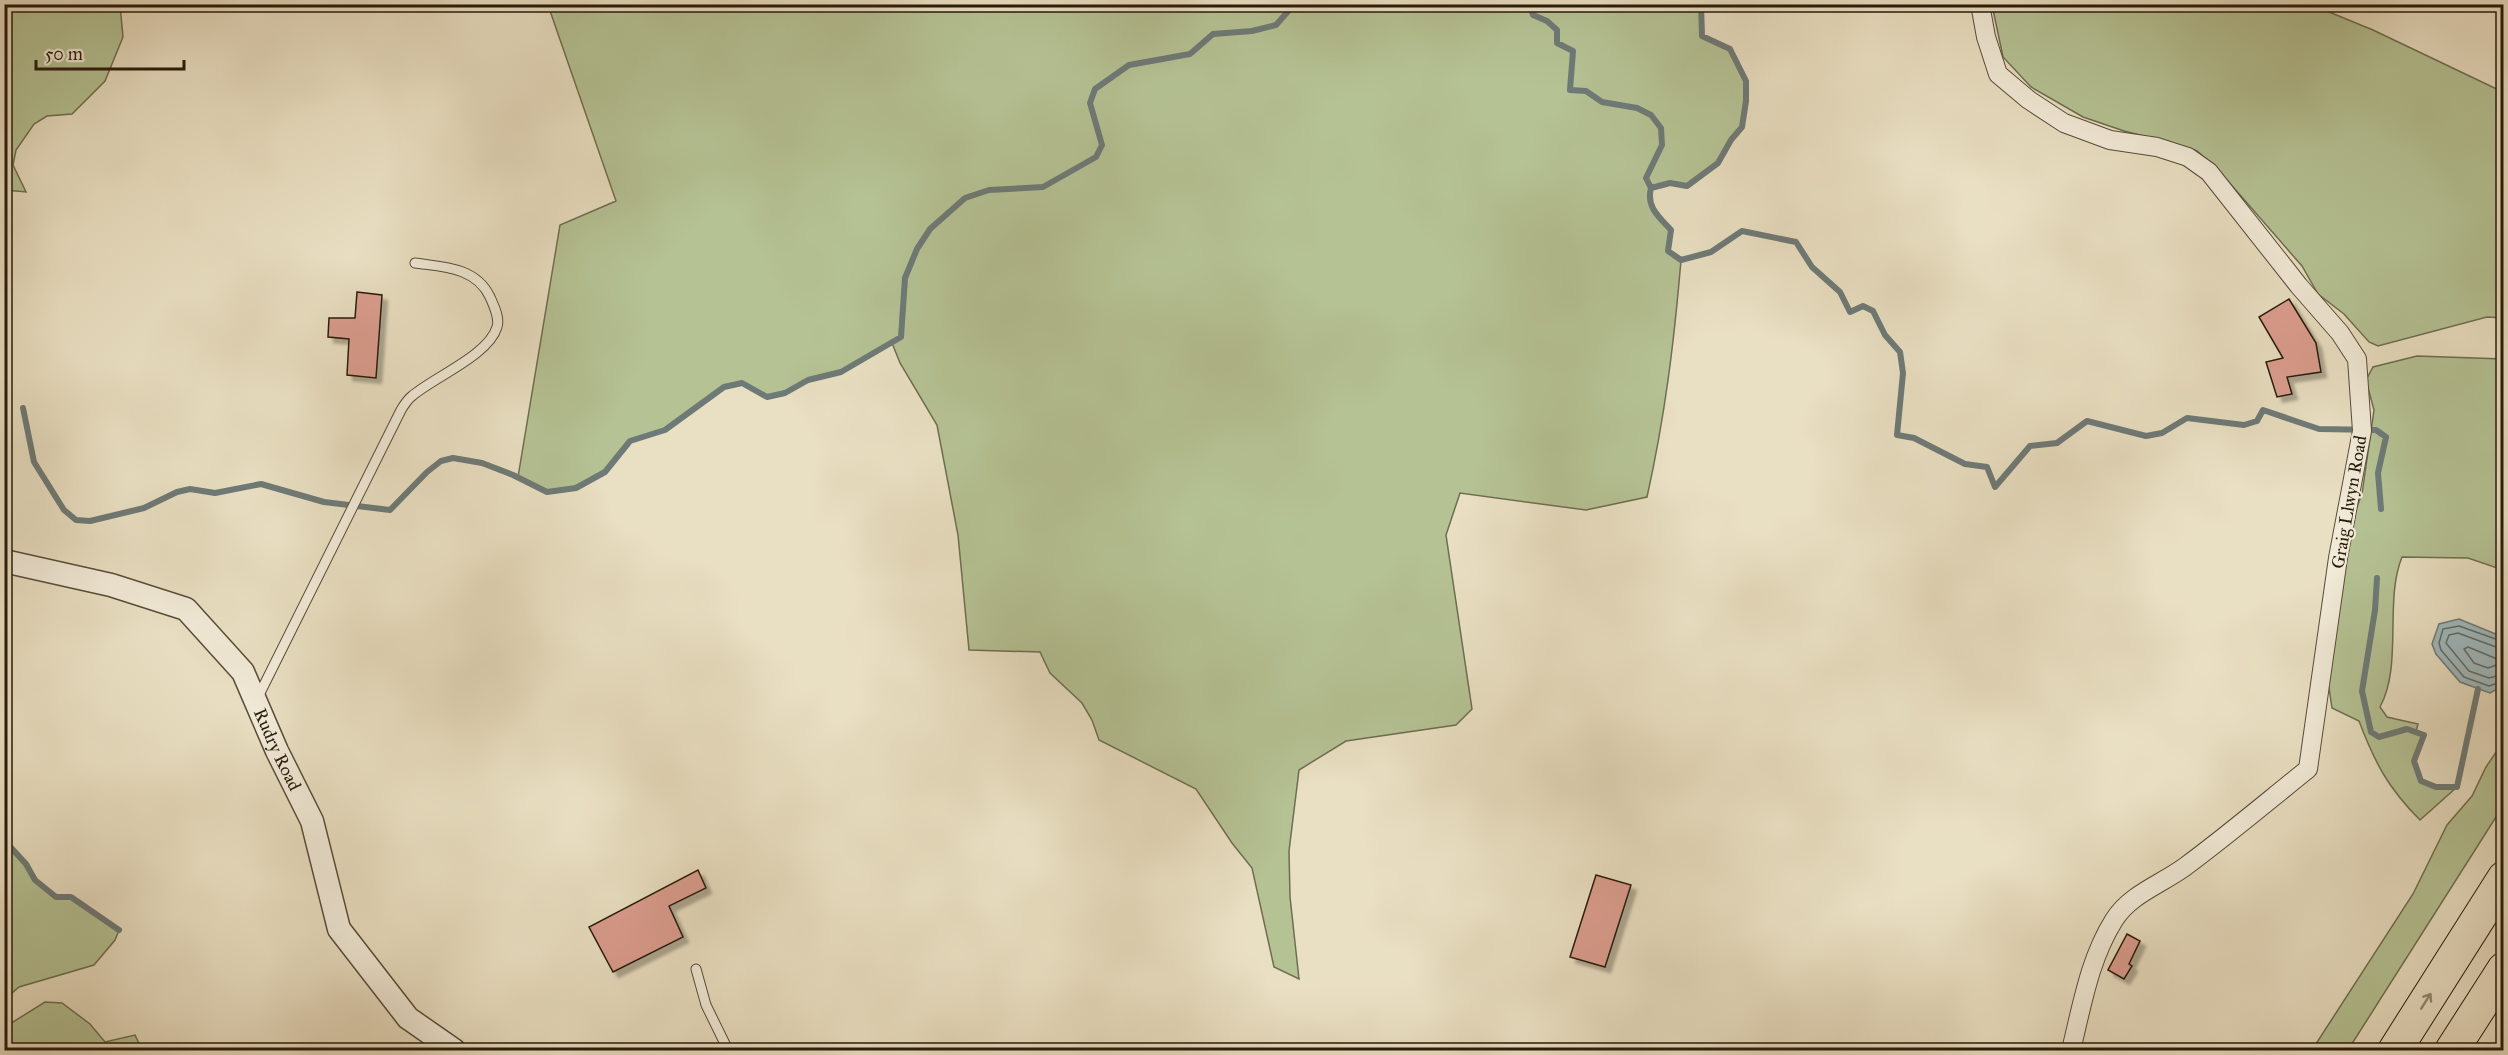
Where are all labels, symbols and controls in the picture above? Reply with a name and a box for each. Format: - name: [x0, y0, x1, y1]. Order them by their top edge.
- scale bar: [36, 33, 184, 71]
- text: 50 m: [45, 43, 83, 65]
- street label: Graig Llwyn Road: [2326, 434, 2373, 571]
- street label: Rudry Road: [249, 705, 306, 794]
- one-way arrow: [2421, 993, 2433, 1010]

